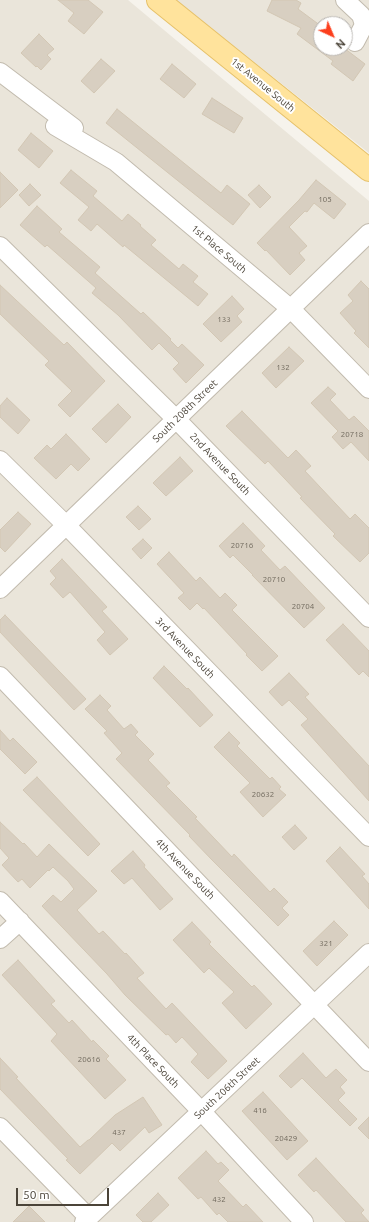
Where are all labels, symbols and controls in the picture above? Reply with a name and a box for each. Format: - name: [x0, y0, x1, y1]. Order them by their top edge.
- north arrow: [313, 16, 353, 56]
- text: N: [334, 37, 348, 51]
- street label: 1st Avenue South: [229, 56, 297, 114]
- house number: 105: [318, 194, 332, 204]
- street label: 1st Place South: [189, 222, 249, 276]
- house number: 133: [217, 314, 231, 324]
- house number: 132: [276, 362, 290, 372]
- street label: South 208th Street: [150, 377, 220, 445]
- house number: 20718: [341, 429, 363, 439]
- street label: 2nd Avenue South: [187, 430, 253, 498]
- house number: 20716: [231, 540, 253, 550]
- house number: 20710: [263, 574, 285, 584]
- house number: 20704: [292, 601, 314, 611]
- street label: 3rd Avenue South: [153, 615, 217, 681]
- house number: 20632: [252, 789, 274, 799]
- street label: 4th Avenue South: [153, 836, 217, 902]
- house number: 321: [319, 938, 333, 948]
- street label: 4th Place South: [124, 1032, 182, 1090]
- house number: 20616: [78, 1054, 100, 1064]
- street label: South 206th Street: [192, 1054, 262, 1122]
- house number: 416: [253, 1105, 267, 1115]
- house number: 437: [112, 1127, 126, 1137]
- house number: 20429: [275, 1133, 297, 1143]
- scale bar: [18, 1180, 111, 1206]
- text: 50 m: [23, 1188, 50, 1201]
- house number: 432: [212, 1194, 226, 1204]

